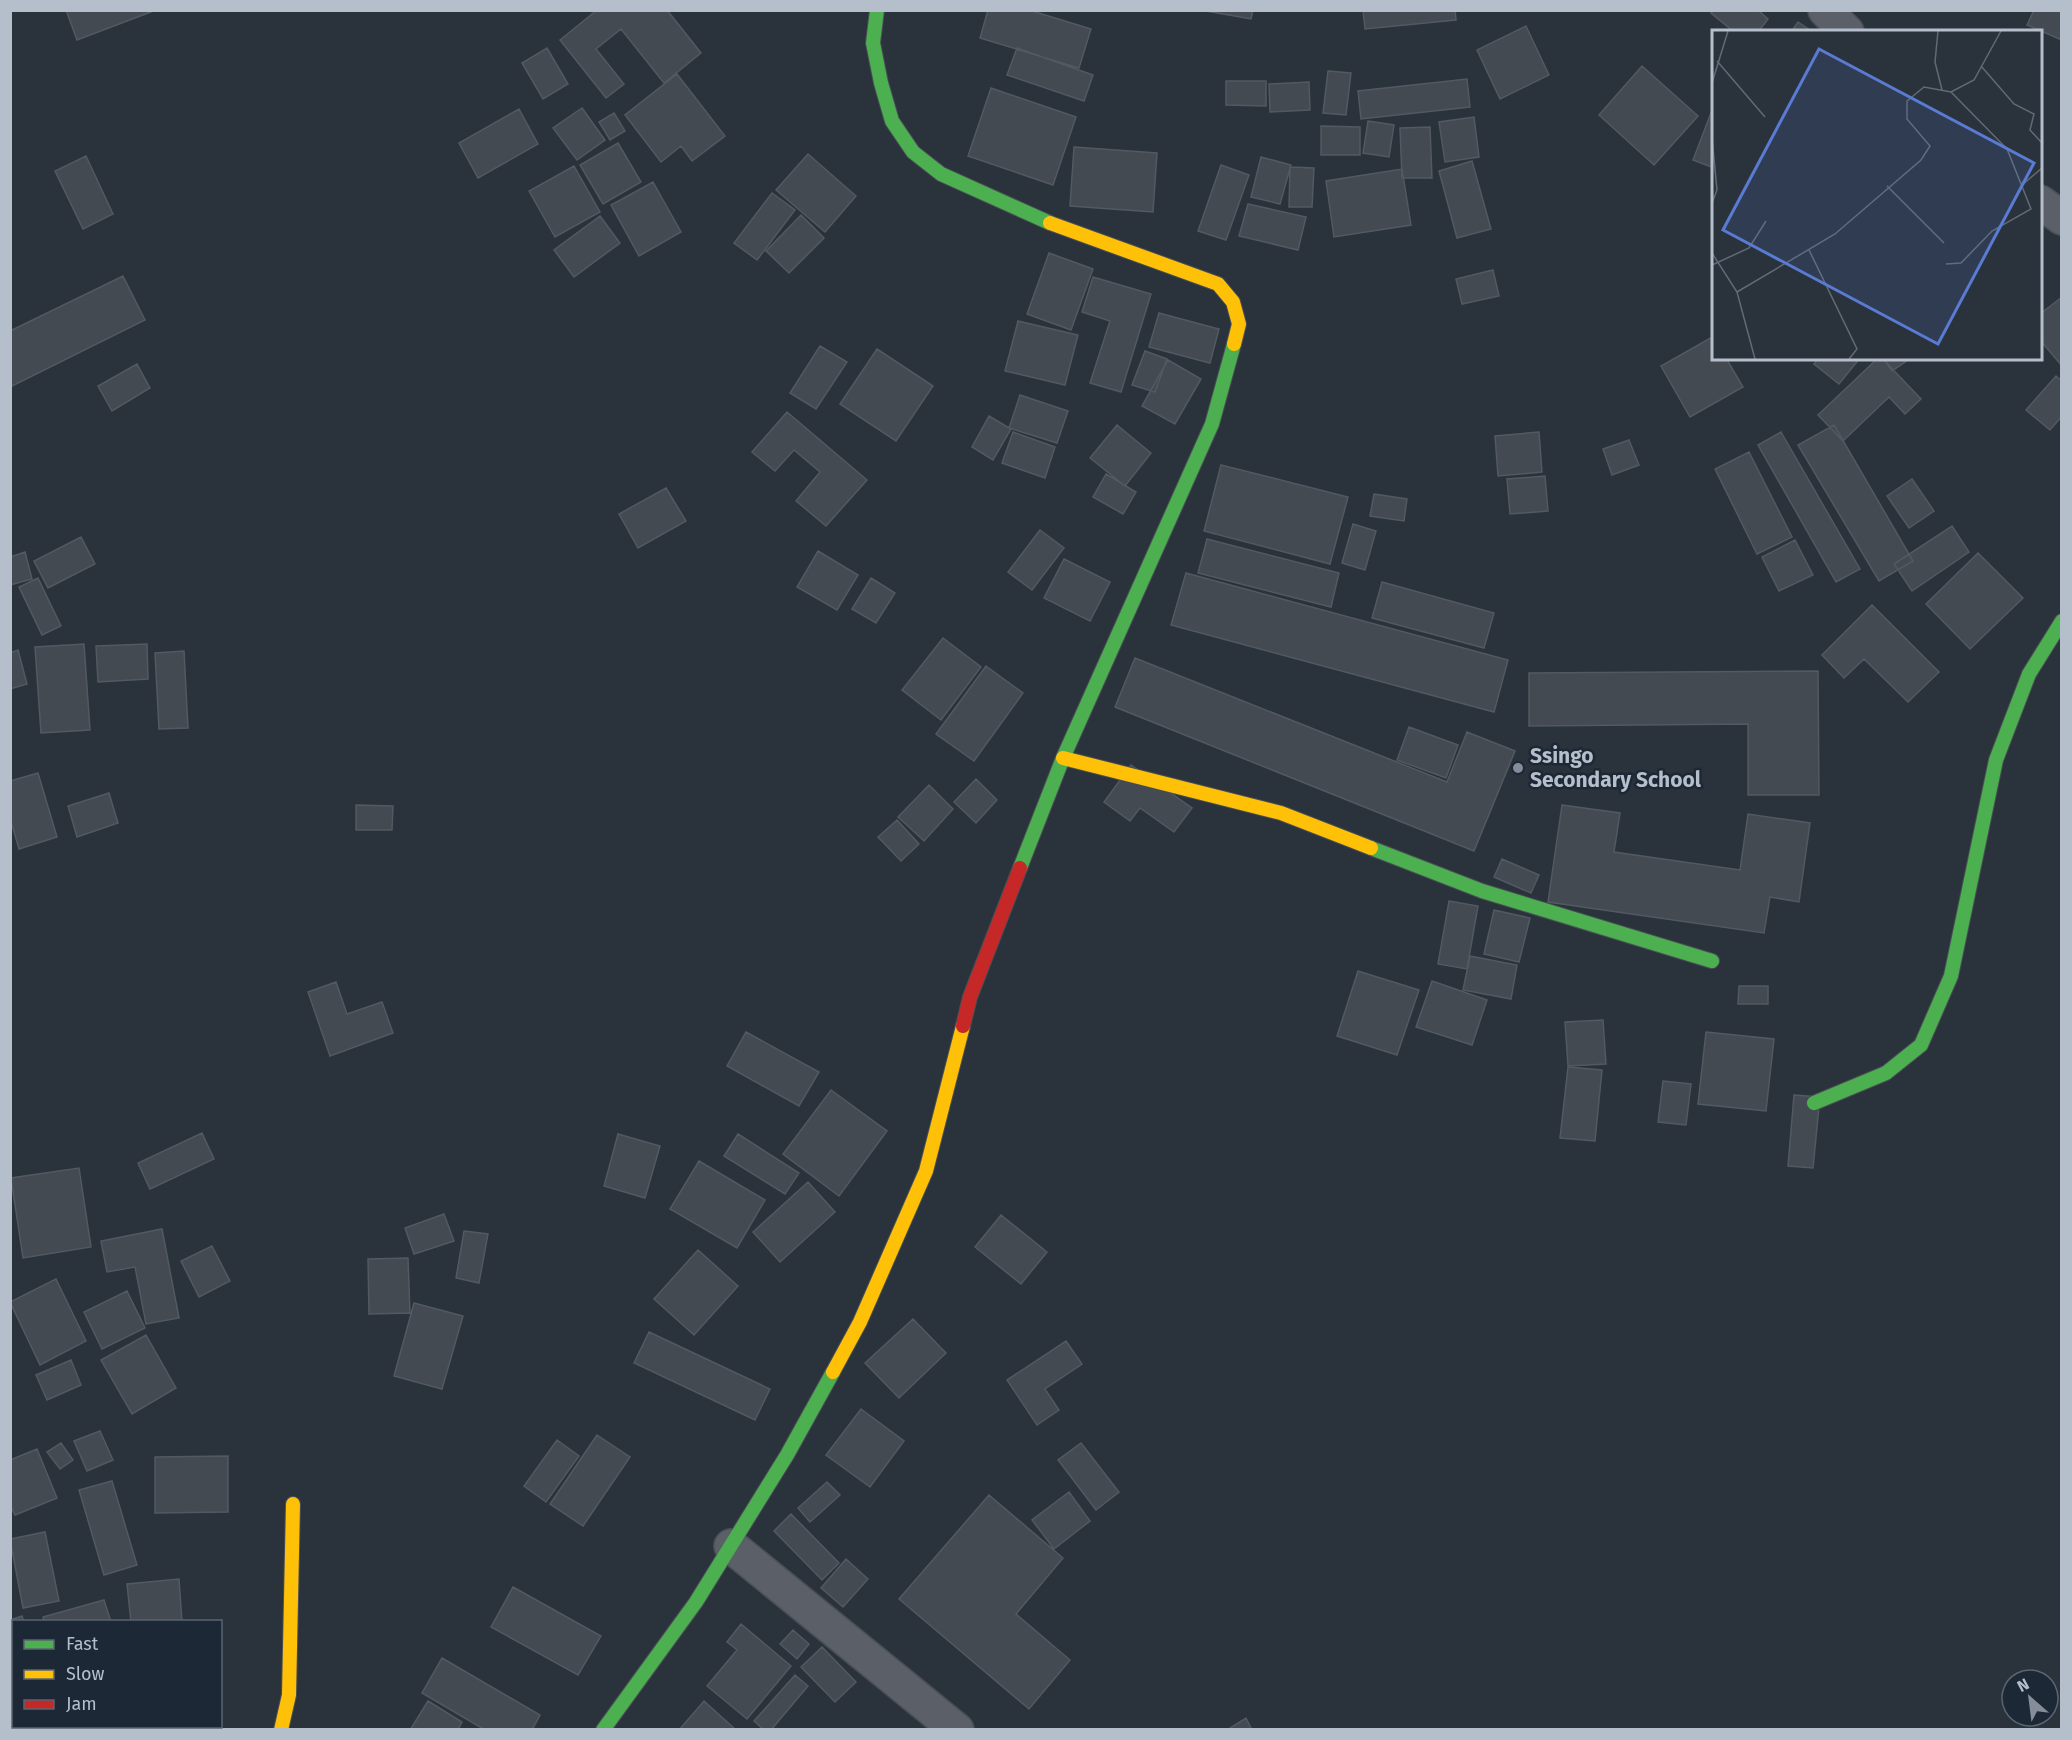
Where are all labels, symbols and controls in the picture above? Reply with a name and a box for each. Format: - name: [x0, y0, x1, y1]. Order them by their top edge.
- inset map: [1712, 30, 2042, 360]
- place label: Ssingo Secondary School: [1530, 743, 1702, 793]
- marker: Ssingo Secondary School: [1511, 761, 1525, 775]
- legend: [12, 1620, 222, 1728]
- text: Fast: [66, 1633, 99, 1655]
- text: Slow: [66, 1663, 105, 1685]
- north arrow: [2000, 1668, 2060, 1728]
- text: N: [2014, 1674, 2032, 1696]
- text: Jam: [66, 1693, 97, 1715]

